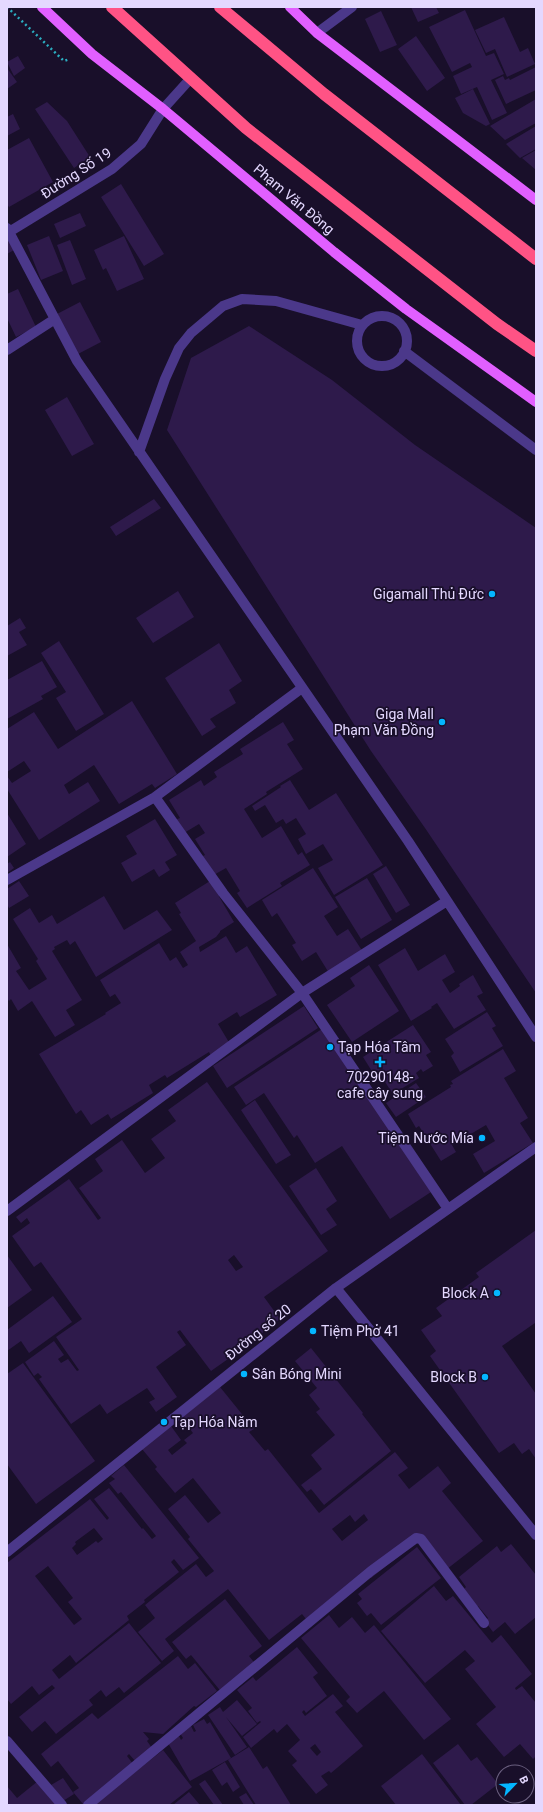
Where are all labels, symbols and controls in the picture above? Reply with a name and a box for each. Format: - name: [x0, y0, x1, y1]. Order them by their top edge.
- street label: Đường Số 19: [38, 144, 114, 202]
- street label: Phạm Văn Đồng: [250, 161, 338, 237]
- place label: Gigamall Thủ Đức: [373, 586, 484, 602]
- marker: Gigamall Thủ Đức: [487, 589, 497, 599]
- place label: Giga Mall Phạm Văn Đồng: [334, 706, 434, 738]
- marker: Giga Mall Phạm Văn Đồng: [437, 717, 447, 727]
- place label: Tạp Hóa Tâm: [338, 1039, 421, 1055]
- marker: Tạp Hóa Tâm: [325, 1042, 335, 1052]
- marker: 70290148- cafe cây sung: [375, 1057, 385, 1067]
- place label: 70290148- cafe cây sung: [337, 1069, 423, 1101]
- place label: Tiệm Nước Mía: [378, 1130, 474, 1146]
- marker: Tiệm Nước Mía: [477, 1133, 487, 1143]
- place label: Block A: [442, 1285, 489, 1301]
- marker: Block A: [492, 1288, 502, 1298]
- street label: Đường số 20: [222, 1301, 294, 1363]
- place label: Tiệm Phở 41: [321, 1323, 400, 1339]
- marker: Tiệm Phở 41: [308, 1326, 318, 1336]
- place label: Sân Bóng Mini: [252, 1366, 342, 1382]
- marker: Sân Bóng Mini: [239, 1369, 249, 1379]
- place label: Block B: [430, 1369, 477, 1385]
- marker: Block B: [480, 1372, 490, 1382]
- place label: Tạp Hóa Năm: [172, 1414, 257, 1430]
- marker: Tạp Hóa Năm: [159, 1417, 169, 1427]
- north arrow: [495, 1764, 535, 1804]
- text: B: [516, 1774, 531, 1786]

